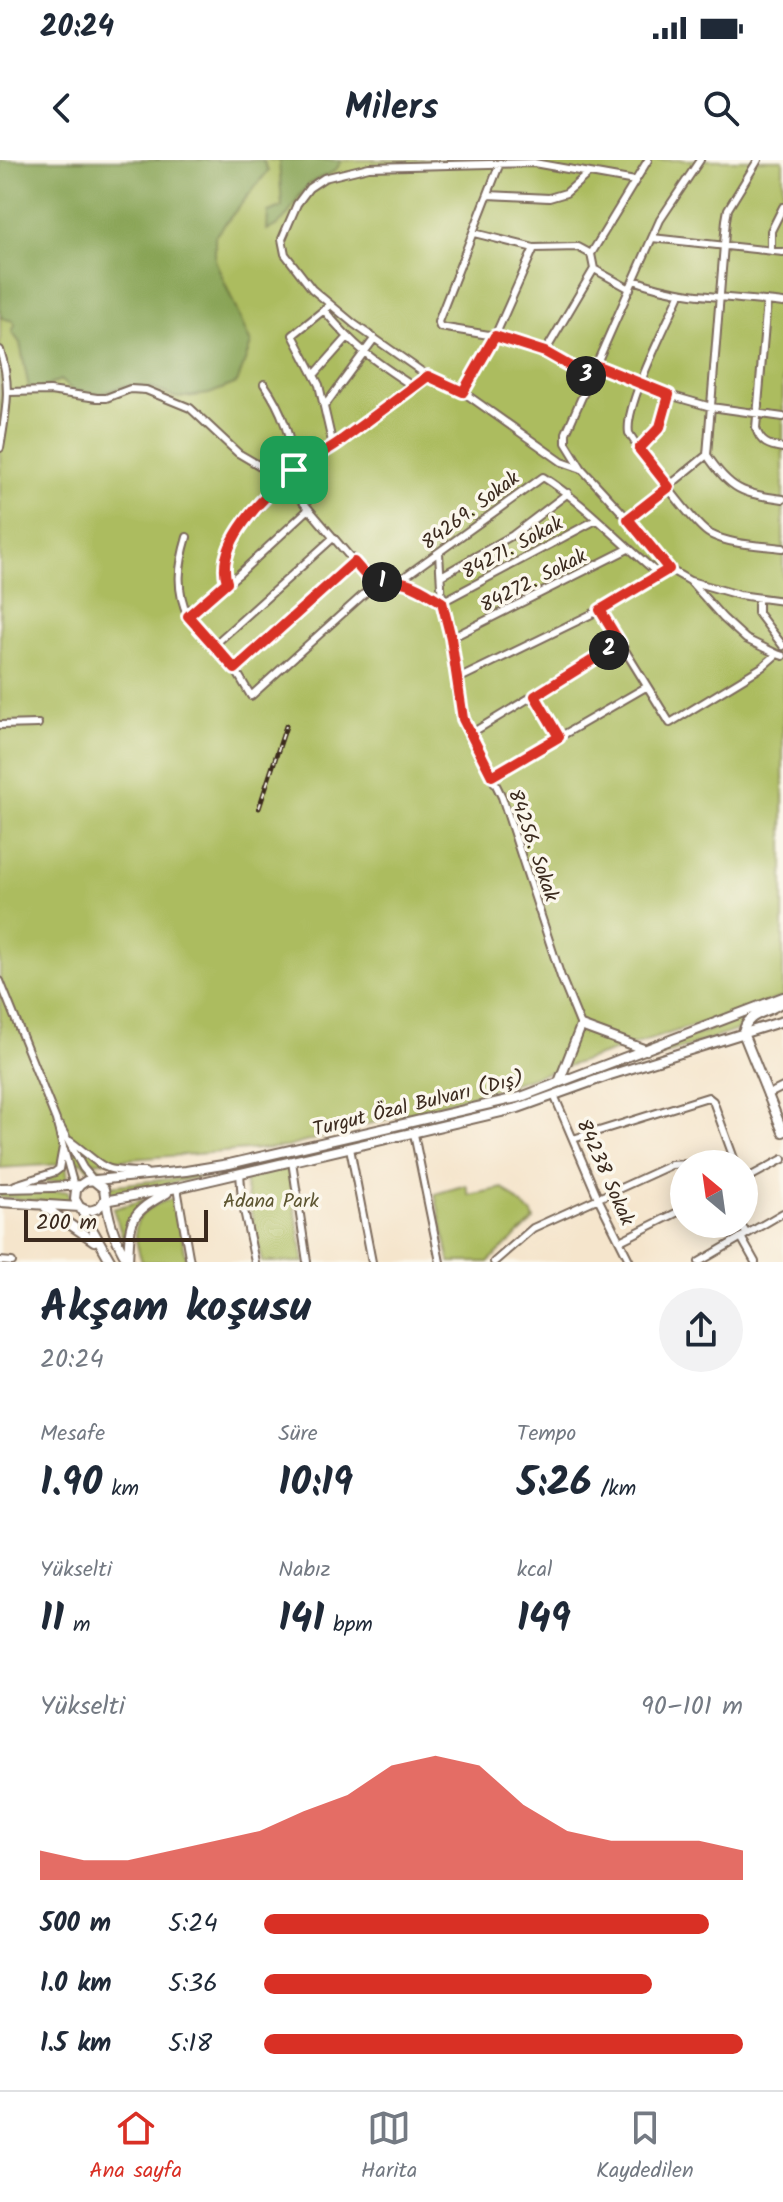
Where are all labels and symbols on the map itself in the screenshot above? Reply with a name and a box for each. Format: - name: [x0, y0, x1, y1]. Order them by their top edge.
- pin: 3: [566, 356, 606, 396]
- pin: [260, 436, 328, 504]
- street label: 84269. Sokak: [415, 463, 528, 559]
- street label: 84271. Sokak: [457, 508, 570, 589]
- street label: 84272. Sokak: [475, 541, 593, 622]
- pin: 1: [362, 562, 402, 602]
- pin: 2: [589, 630, 629, 670]
- street label: 84256. Sokak: [498, 785, 567, 907]
- street label: Turgut Özal Bulvarı (Dış): [310, 1063, 527, 1147]
- street label: 84238 Sokak: [566, 1114, 642, 1232]
- north arrow: [670, 1150, 758, 1238]
- park label: Adana Park: [223, 1186, 320, 1218]
- scale bar: [24, 1206, 208, 1242]

